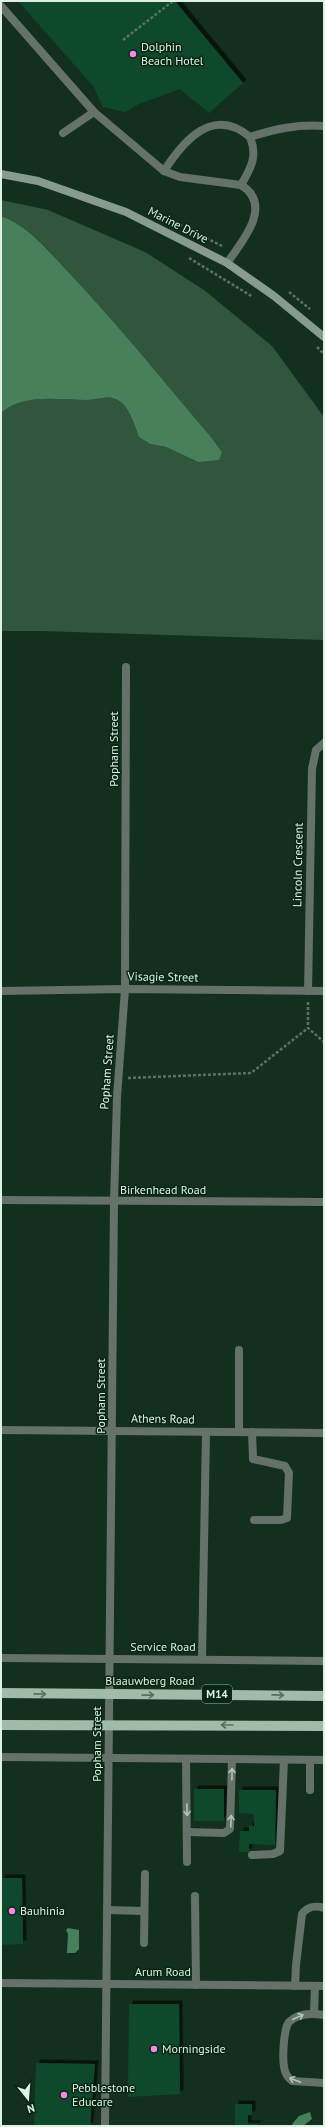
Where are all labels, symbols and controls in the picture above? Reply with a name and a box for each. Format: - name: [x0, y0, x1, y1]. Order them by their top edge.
- place label: Dolphin Beach Hotel: [141, 39, 204, 68]
- marker: Dolphin Beach Hotel: [128, 49, 138, 59]
- street label: Marine Drive: [146, 203, 211, 246]
- street label: Popham Street: [106, 711, 121, 787]
- street label: Lincoln Crescent: [289, 823, 306, 907]
- street label: Visagie Street: [127, 968, 198, 985]
- street label: Popham Street: [96, 1034, 117, 1110]
- street label: Birkenhead Road: [120, 1182, 206, 1197]
- street label: Popham Street: [93, 1358, 108, 1434]
- street label: Athens Road: [131, 1410, 195, 1427]
- street label: Service Road: [130, 1639, 196, 1654]
- street label: Blaauwberg Road: [105, 1673, 195, 1688]
- road number: M14: [202, 1685, 232, 1703]
- one-way arrow: [33, 1690, 46, 1698]
- one-way arrow: [141, 1691, 154, 1698]
- one-way arrow: [271, 1691, 284, 1699]
- street label: Popham Street: [89, 1706, 104, 1782]
- one-way arrow: [221, 1721, 234, 1729]
- one-way arrow: [228, 1768, 236, 1781]
- one-way arrow: [183, 1803, 190, 1816]
- one-way arrow: [227, 1815, 235, 1828]
- place label: Bauhinia: [20, 1903, 65, 1918]
- marker: Bauhinia: [7, 1906, 17, 1916]
- street label: Arum Road: [135, 1964, 191, 1979]
- one-way arrow: [292, 2013, 304, 2021]
- place label: Morningside: [162, 2041, 226, 2056]
- marker: Morningside: [149, 2044, 159, 2054]
- one-way arrow: [289, 2076, 301, 2084]
- north arrow: [8, 2079, 48, 2119]
- place label: Pebblestone Educare: [72, 2080, 135, 2109]
- marker: Pebblestone Educare: [59, 2090, 69, 2100]
- text: N: [25, 2101, 36, 2116]

